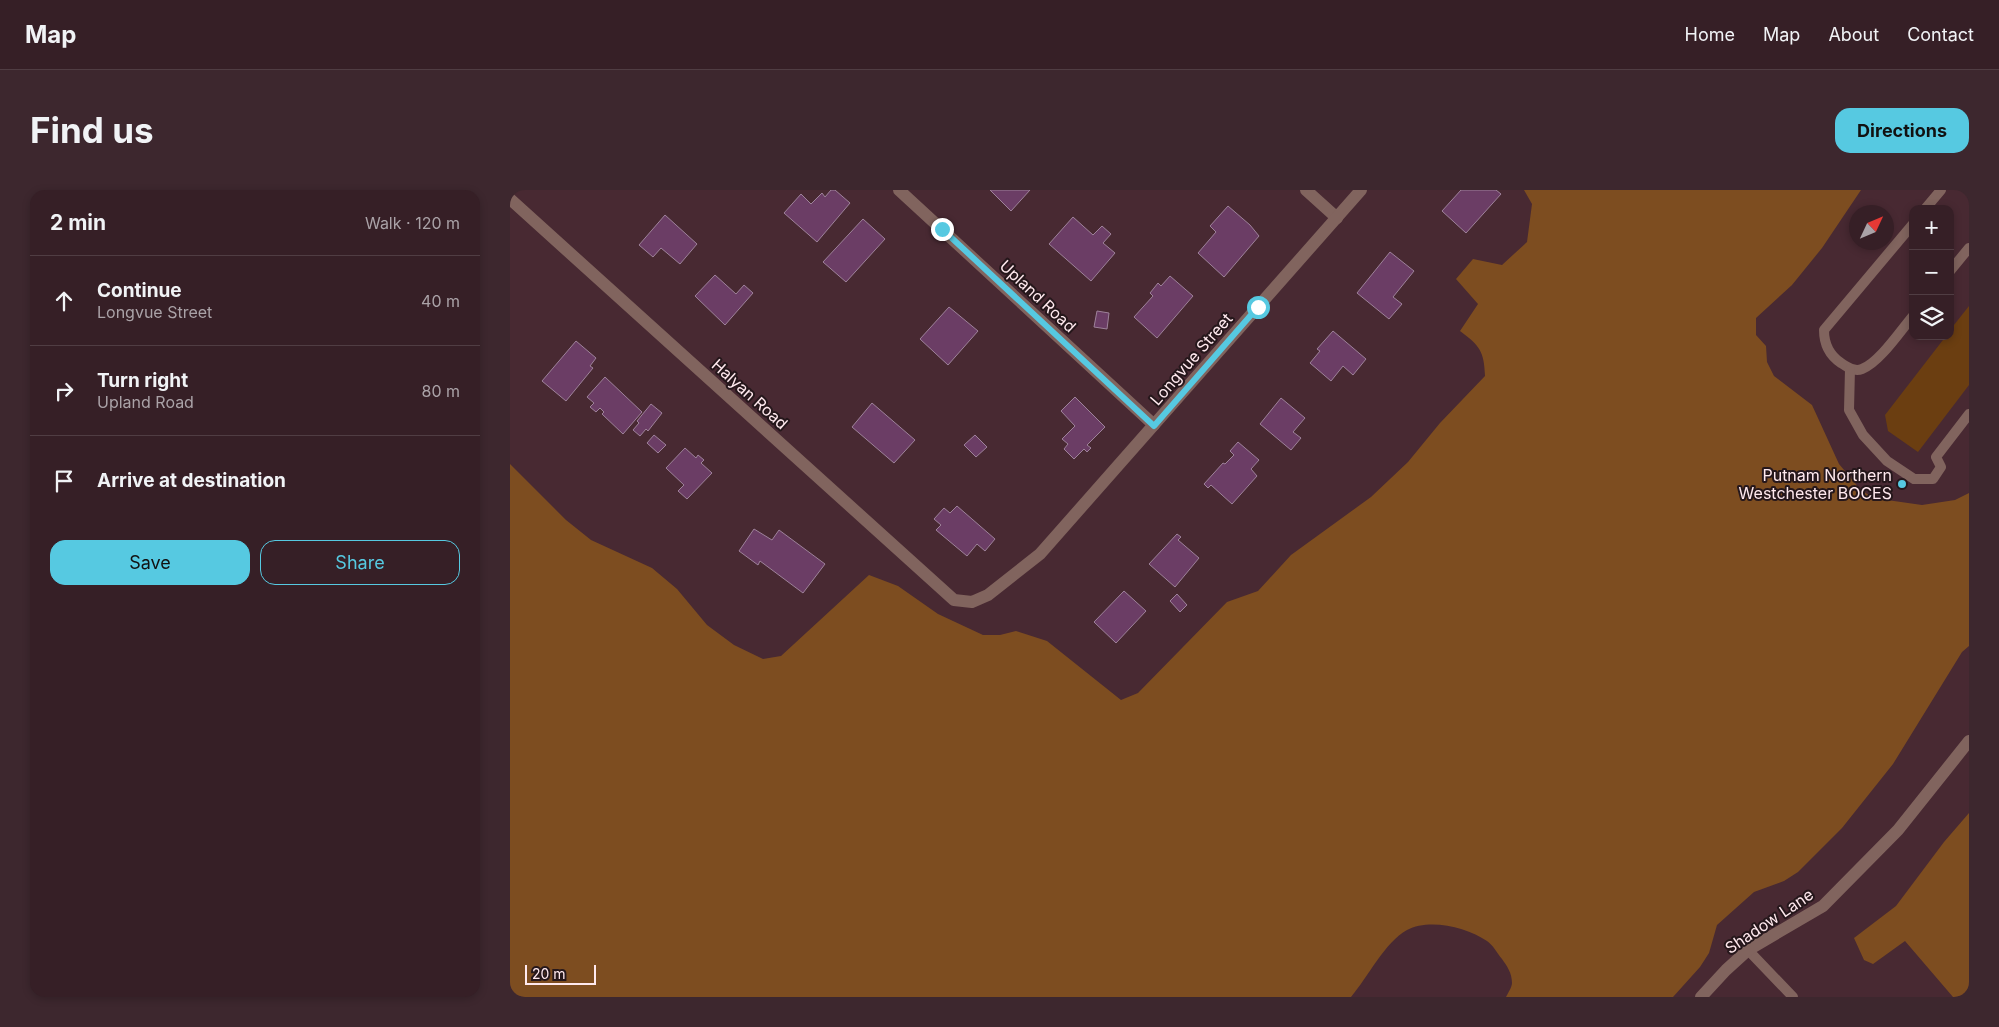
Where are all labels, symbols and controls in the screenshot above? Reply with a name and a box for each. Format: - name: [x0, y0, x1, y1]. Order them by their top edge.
- text: Map: [25, 20, 76, 49]
- text: Home: [1685, 24, 1735, 45]
- text: Map: [1763, 24, 1800, 45]
- text: About: [1828, 24, 1879, 45]
- text: Contact: [1907, 24, 1974, 45]
- button: Directions: [1835, 108, 1969, 153]
- text: Find us: [30, 109, 154, 151]
- north arrow: [1849, 205, 1894, 250]
- map controls: [1909, 205, 1954, 340]
- button: +: [1909, 205, 1954, 250]
- text: 2 min: [50, 210, 106, 235]
- text: Walk · 120 m: [365, 213, 460, 233]
- route end: [931, 218, 954, 241]
- button: −: [1909, 250, 1954, 295]
- street label: Upland Road: [996, 256, 1080, 336]
- text: Continue: [97, 279, 182, 302]
- icon: ahead: [50, 287, 78, 315]
- text: 40 m: [421, 291, 460, 311]
- button: layers: [1909, 295, 1954, 340]
- route start: [1247, 296, 1270, 319]
- text: Longvue Street: [97, 302, 212, 322]
- street label: Longvue Street: [1146, 309, 1236, 409]
- street label: Halyan Road: [708, 355, 792, 433]
- text: Turn right: [97, 369, 188, 392]
- icon: right: [50, 377, 78, 405]
- text: 80 m: [421, 381, 460, 401]
- text: Upland Road: [97, 392, 194, 412]
- place label: Putnam Northern Westchester BOCES: [1739, 465, 1892, 503]
- icon: arrive: [50, 467, 78, 495]
- text: Arrive at destination: [97, 469, 286, 492]
- marker: Putnam Northern Westchester BOCES: [1896, 478, 1908, 490]
- button: Save: [50, 540, 250, 585]
- button: Share: [260, 540, 460, 585]
- street label: Shadow Lane: [1721, 884, 1817, 958]
- scale bar: [525, 962, 596, 985]
- text: 20 m: [532, 965, 566, 982]

